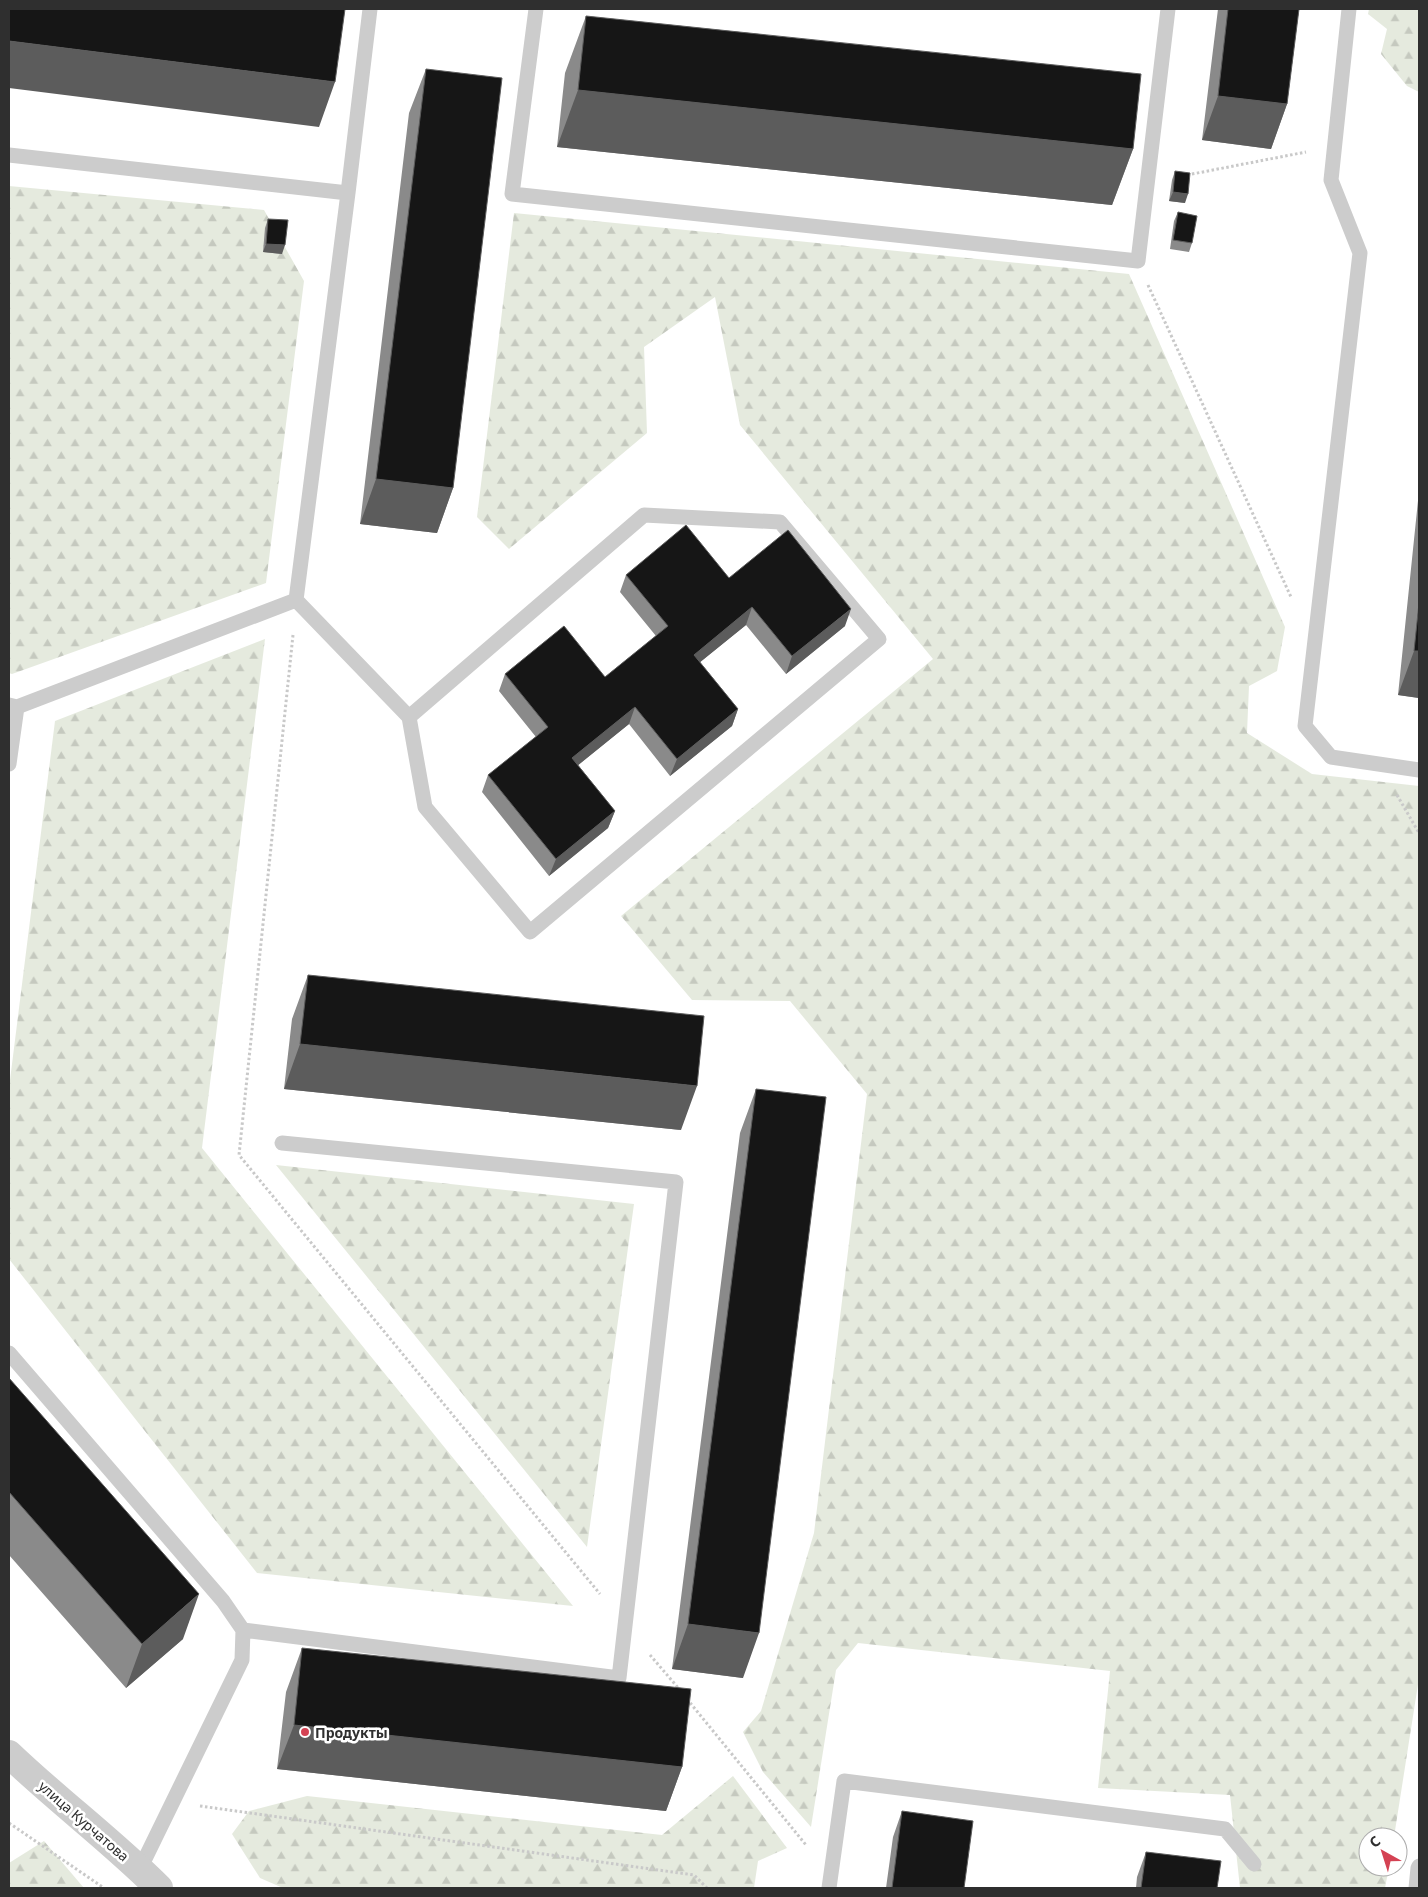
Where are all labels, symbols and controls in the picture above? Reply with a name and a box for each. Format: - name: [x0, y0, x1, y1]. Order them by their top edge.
- place label: Продукты: [315, 1723, 388, 1742]
- marker: Продукты: [299, 1726, 311, 1738]
- street label: улица Курчатова: [35, 1777, 133, 1865]
- north arrow: [1358, 1827, 1408, 1877]
- text: С: [1365, 1831, 1384, 1852]

